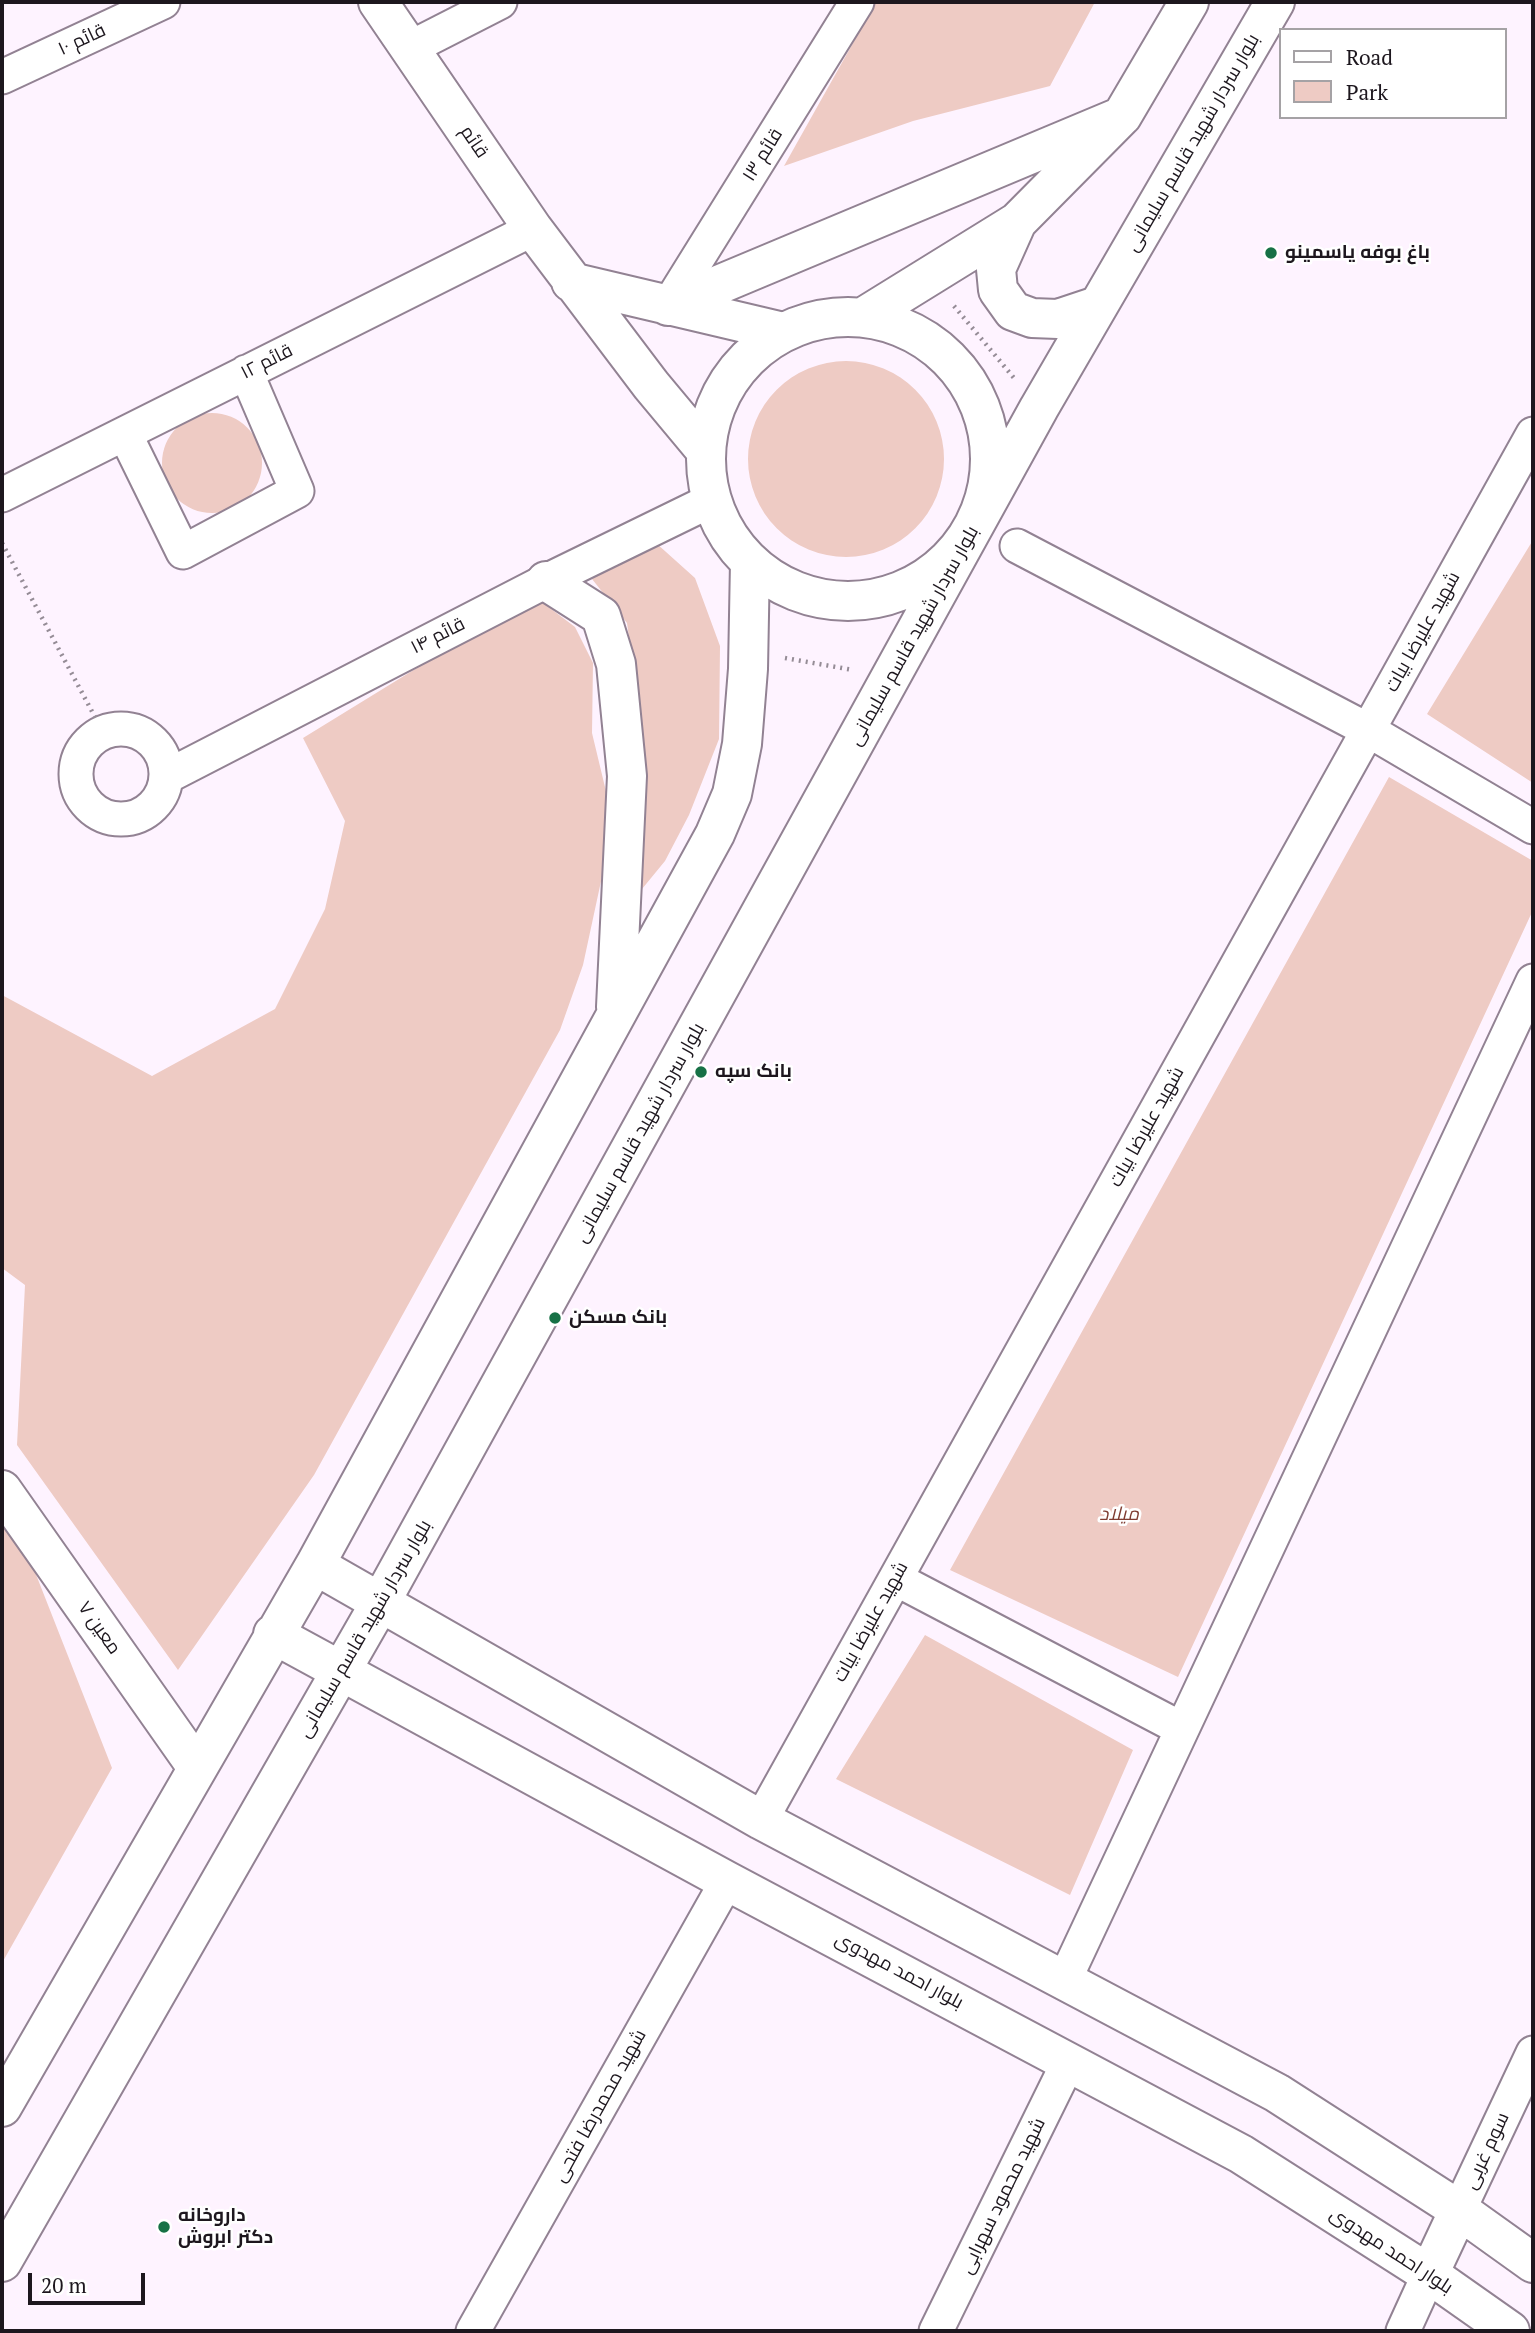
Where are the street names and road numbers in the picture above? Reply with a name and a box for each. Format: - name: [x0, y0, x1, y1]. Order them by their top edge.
- street label: قائم ۱۰: [55, 19, 109, 61]
- street label: بلوار سردار شهید قاسم سلیمانی: [1121, 30, 1265, 256]
- street label: قائم: [455, 121, 493, 163]
- street label: قائم ۱۳: [738, 124, 788, 186]
- street label: قائم ۱۲: [237, 339, 297, 385]
- street label: بلوار سردار شهید قاسم سلیمانی: [844, 522, 984, 750]
- street label: شهید علیرضا بیات: [1381, 568, 1465, 696]
- street label: قائم ۱۴: [407, 613, 469, 659]
- street label: بلوار سردار شهید قاسم سلیمانی: [570, 1019, 710, 1247]
- street label: شهید علیرضا بیات: [1105, 1063, 1189, 1191]
- street label: بلوار سردار شهید قاسم سلیمانی: [293, 1516, 437, 1742]
- street label: شهید علیرضا بیات: [829, 1558, 913, 1686]
- street label: معین ۷: [73, 1597, 125, 1659]
- street label: بلوار احمد مهدوی: [831, 1928, 967, 2014]
- street label: شهید محمدرضا فتحی: [548, 2026, 652, 2186]
- street label: سوم غربی: [1459, 2109, 1515, 2193]
- street label: شهید محمود سهرابی: [955, 2114, 1051, 2278]
- street label: بلوار احمد مهدوی: [1325, 2203, 1457, 2299]

